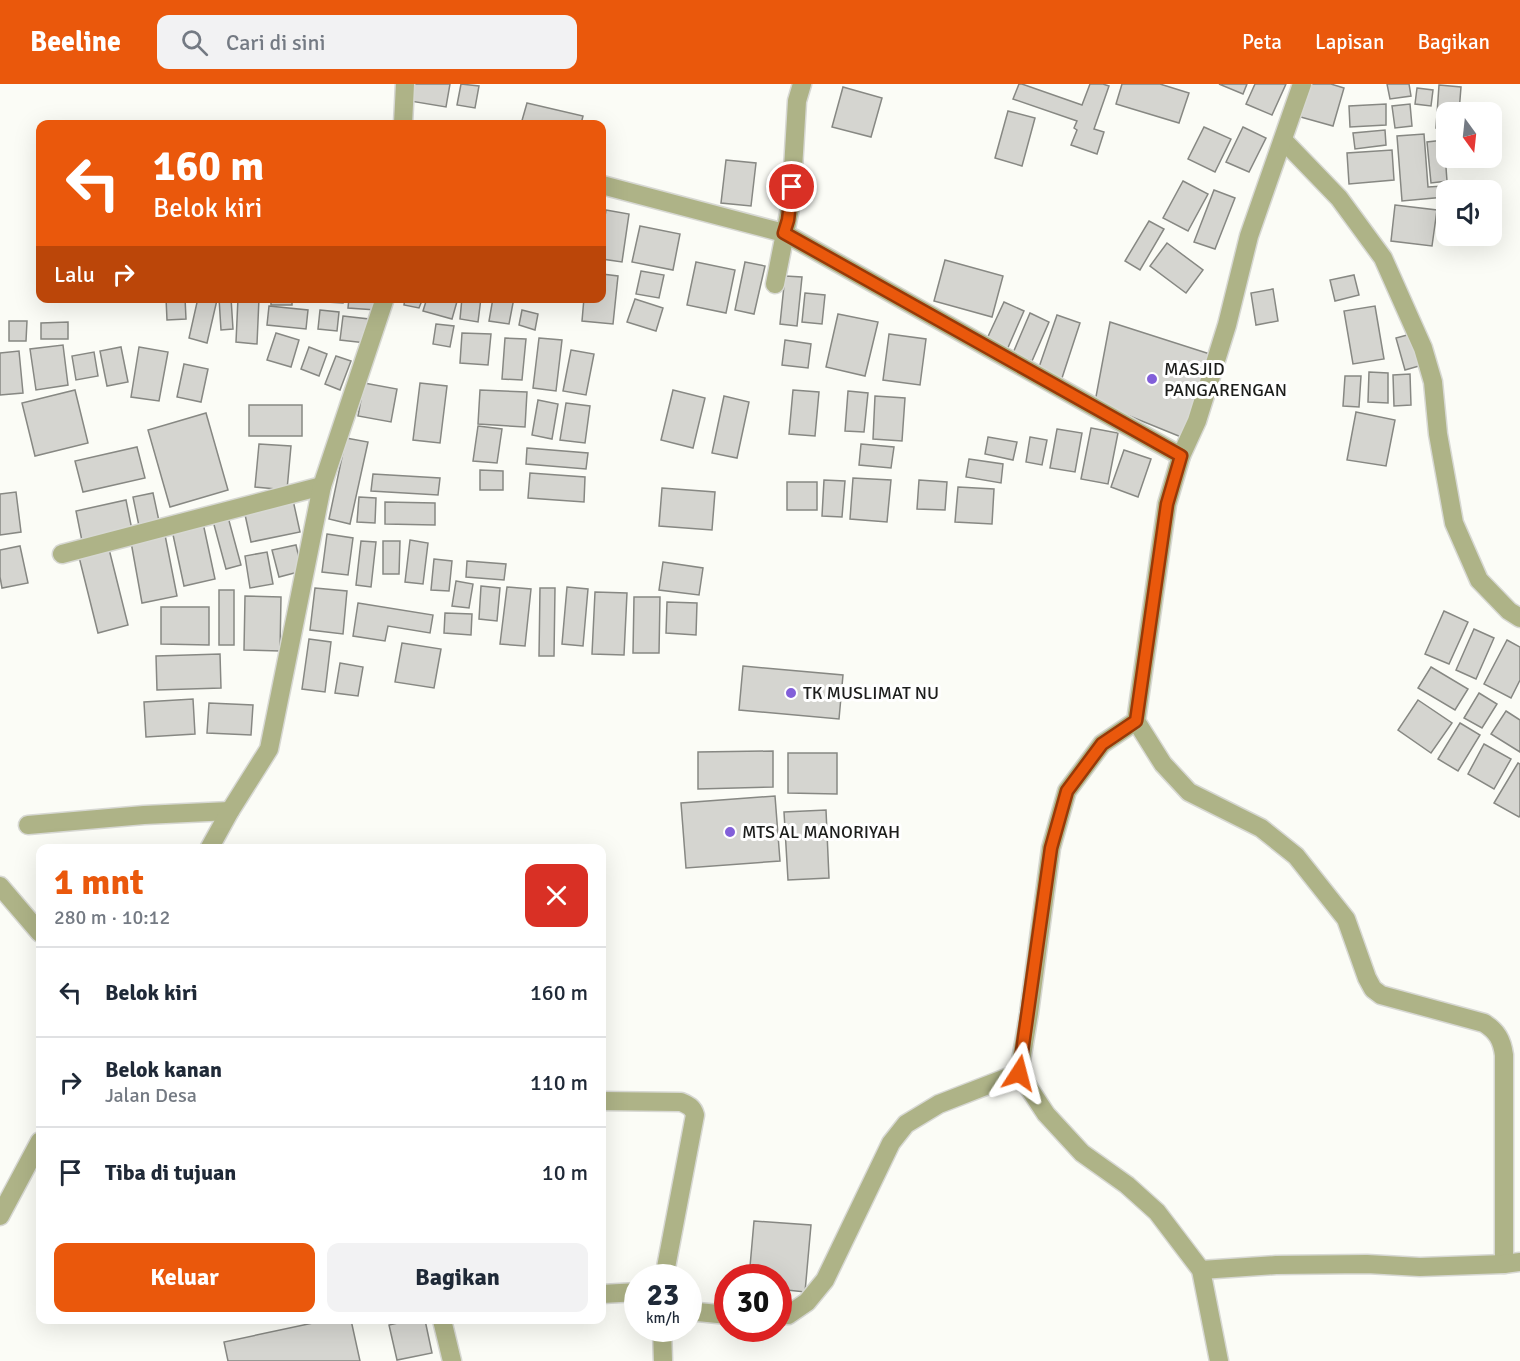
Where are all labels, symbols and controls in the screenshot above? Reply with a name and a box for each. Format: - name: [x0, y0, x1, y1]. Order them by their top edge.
- search box: [157, 15, 577, 69]
- text: Beeline: [30, 25, 121, 59]
- icon: search: [178, 26, 211, 59]
- text: Cari di sini: [226, 29, 326, 56]
- text: Peta: [1242, 29, 1282, 55]
- text: Lapisan: [1315, 29, 1384, 55]
- text: Bagikan: [1417, 29, 1490, 55]
- north arrow: [1436, 102, 1502, 168]
- map controls: [1436, 102, 1502, 246]
- text: 160 m: [153, 141, 264, 192]
- icon: left: [54, 144, 132, 222]
- pin: [766, 161, 817, 212]
- icon: arrive: [775, 170, 808, 203]
- button: sound: [1436, 180, 1502, 246]
- text: Belok kiri: [153, 192, 262, 225]
- icon: right: [107, 258, 140, 291]
- text: Lalu: [54, 261, 95, 288]
- place label: MASJID PANGARENGAN: [1164, 358, 1287, 401]
- marker: MASJID PANGARENGAN: [1145, 372, 1159, 386]
- place label: TK MUSLIMAT NU: [803, 682, 939, 704]
- marker: TK MUSLIMAT NU: [784, 686, 798, 700]
- place label: MTS AL MANORIYAH: [742, 821, 900, 843]
- marker: MTS AL MANORIYAH: [723, 825, 737, 839]
- text: 1 mnt: [54, 860, 144, 905]
- button: close: [525, 864, 588, 927]
- text: 280 m · 10:12: [54, 905, 170, 930]
- icon: left: [54, 976, 87, 1009]
- text: Belok kiri: [105, 979, 198, 1006]
- text: 160 m: [530, 979, 588, 1006]
- position arrow: [987, 1041, 1051, 1105]
- text: Belok kanan: [105, 1056, 222, 1083]
- icon: right: [54, 1066, 87, 1099]
- text: 110 m: [530, 1069, 588, 1096]
- text: Jalan Desa: [105, 1083, 197, 1108]
- icon: arrive: [54, 1156, 87, 1189]
- text: Tiba di tujuan: [105, 1159, 236, 1186]
- text: 10 m: [542, 1159, 588, 1186]
- button: Keluar: [54, 1243, 315, 1312]
- button: Bagikan: [327, 1243, 588, 1312]
- speed limit sign: 30: [714, 1264, 792, 1342]
- text: 23: [647, 1277, 679, 1314]
- text: km/h: [646, 1309, 680, 1327]

